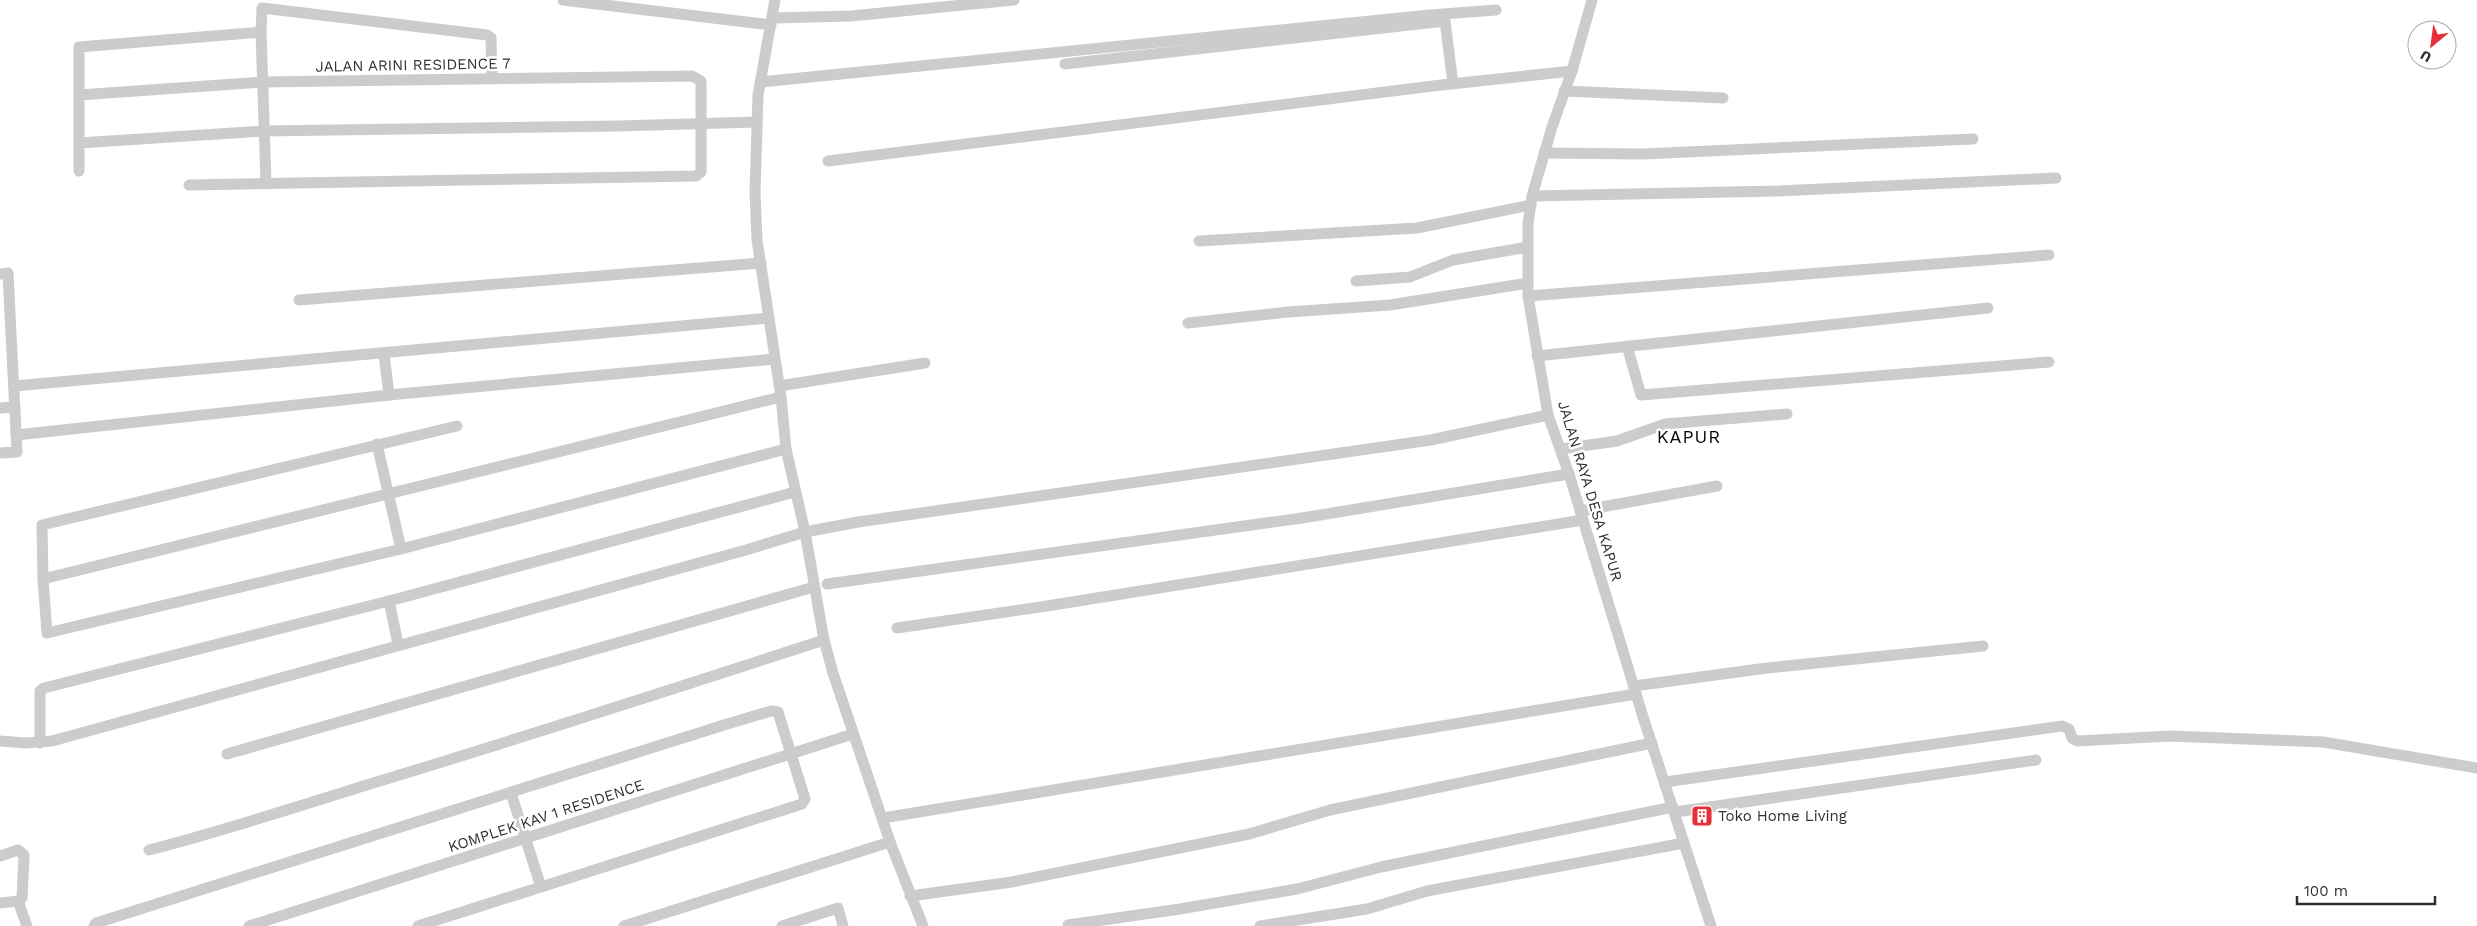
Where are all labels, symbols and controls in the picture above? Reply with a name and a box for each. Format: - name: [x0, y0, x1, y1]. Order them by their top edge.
- north arrow: [2407, 20, 2457, 70]
- text: U: [2417, 47, 2434, 66]
- street label: JALAN ARINI RESIDENCE 7: [315, 54, 511, 76]
- street label: JALAN RAYA DESA KAPUR: [1554, 399, 1626, 583]
- district label: KAPUR: [1657, 426, 1721, 447]
- street label: KOMPLEK KAV 1 RESIDENCE: [446, 776, 646, 856]
- building icon: Toko Home Living: [1690, 804, 1714, 828]
- place label: Toko Home Living: [1718, 807, 1847, 825]
- scale bar: [2297, 874, 2434, 906]
- text: 100 m: [2304, 882, 2348, 900]

